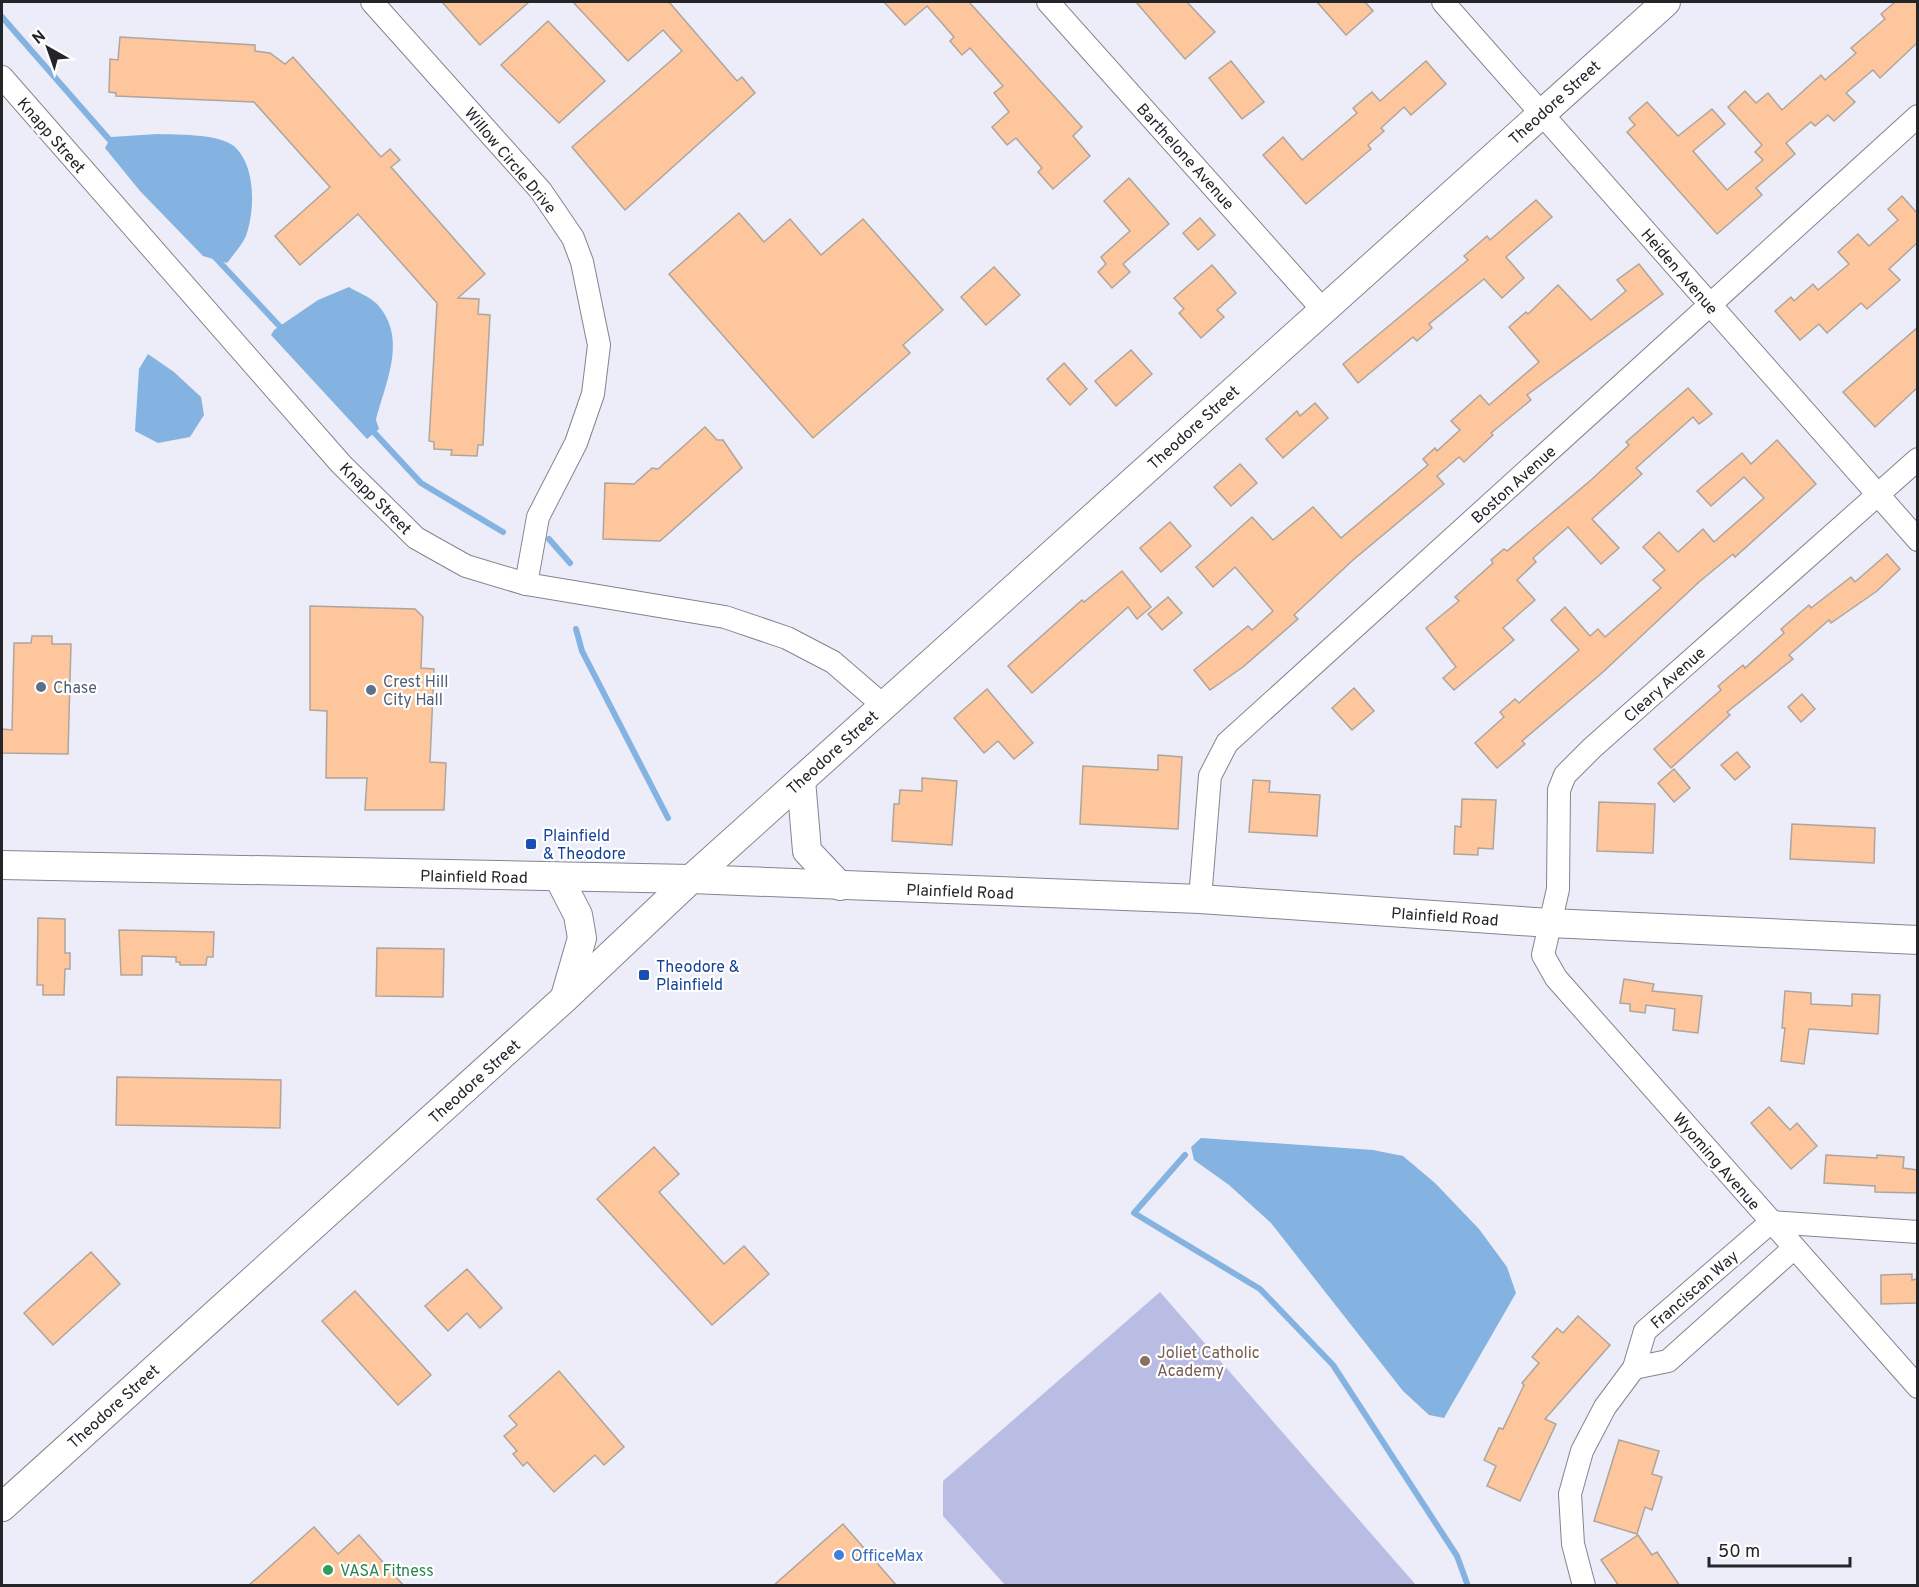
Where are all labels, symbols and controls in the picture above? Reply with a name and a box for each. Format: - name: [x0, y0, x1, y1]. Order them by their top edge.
- north arrow: [18, 18, 78, 78]
- text: N: [29, 27, 50, 49]
- street label: Theodore Street: [1505, 57, 1605, 150]
- street label: Knapp Street: [12, 94, 89, 178]
- street label: Barthelone Avenue: [1131, 100, 1238, 215]
- street label: Willow Circle Drive: [459, 104, 560, 218]
- street label: Heiden Avenue: [1636, 225, 1721, 319]
- street label: Theodore Street: [1144, 382, 1244, 475]
- street label: Boston Avenue: [1468, 442, 1561, 529]
- street label: Knapp Street: [334, 459, 415, 540]
- street label: Cleary Avenue: [1620, 644, 1710, 727]
- place label: Crest Hill City Hall: [383, 673, 448, 711]
- place label: Chase: [53, 679, 97, 699]
- marker: Chase: [34, 680, 48, 694]
- marker: Crest Hill City Hall: [364, 683, 378, 697]
- street label: Theodore Street: [783, 707, 883, 800]
- place label: Plainfield & Theodore: [543, 827, 626, 865]
- marker: Plainfield & Theodore: [524, 837, 538, 851]
- street label: Plainfield Road: [420, 867, 528, 889]
- street label: Plainfield Road: [906, 881, 1014, 905]
- street label: Plainfield Road: [1390, 904, 1499, 932]
- place label: Theodore & Plainfield: [656, 958, 740, 996]
- marker: Theodore & Plainfield: [637, 968, 651, 982]
- street label: Theodore Street: [425, 1036, 525, 1129]
- street label: Wyoming Avenue: [1668, 1109, 1763, 1215]
- street label: Franciscan Way: [1647, 1247, 1743, 1334]
- place label: Joliet Catholic Academy: [1157, 1344, 1260, 1382]
- marker: Joliet Catholic Academy: [1138, 1354, 1152, 1368]
- street label: Theodore Street: [64, 1361, 164, 1454]
- scale bar: [1709, 1530, 1850, 1568]
- text: 50 m: [1718, 1541, 1760, 1564]
- place label: OfficeMax: [851, 1547, 924, 1567]
- marker: OfficeMax: [832, 1548, 846, 1562]
- place label: VASA Fitness: [340, 1562, 434, 1582]
- marker: VASA Fitness: [321, 1563, 335, 1577]

